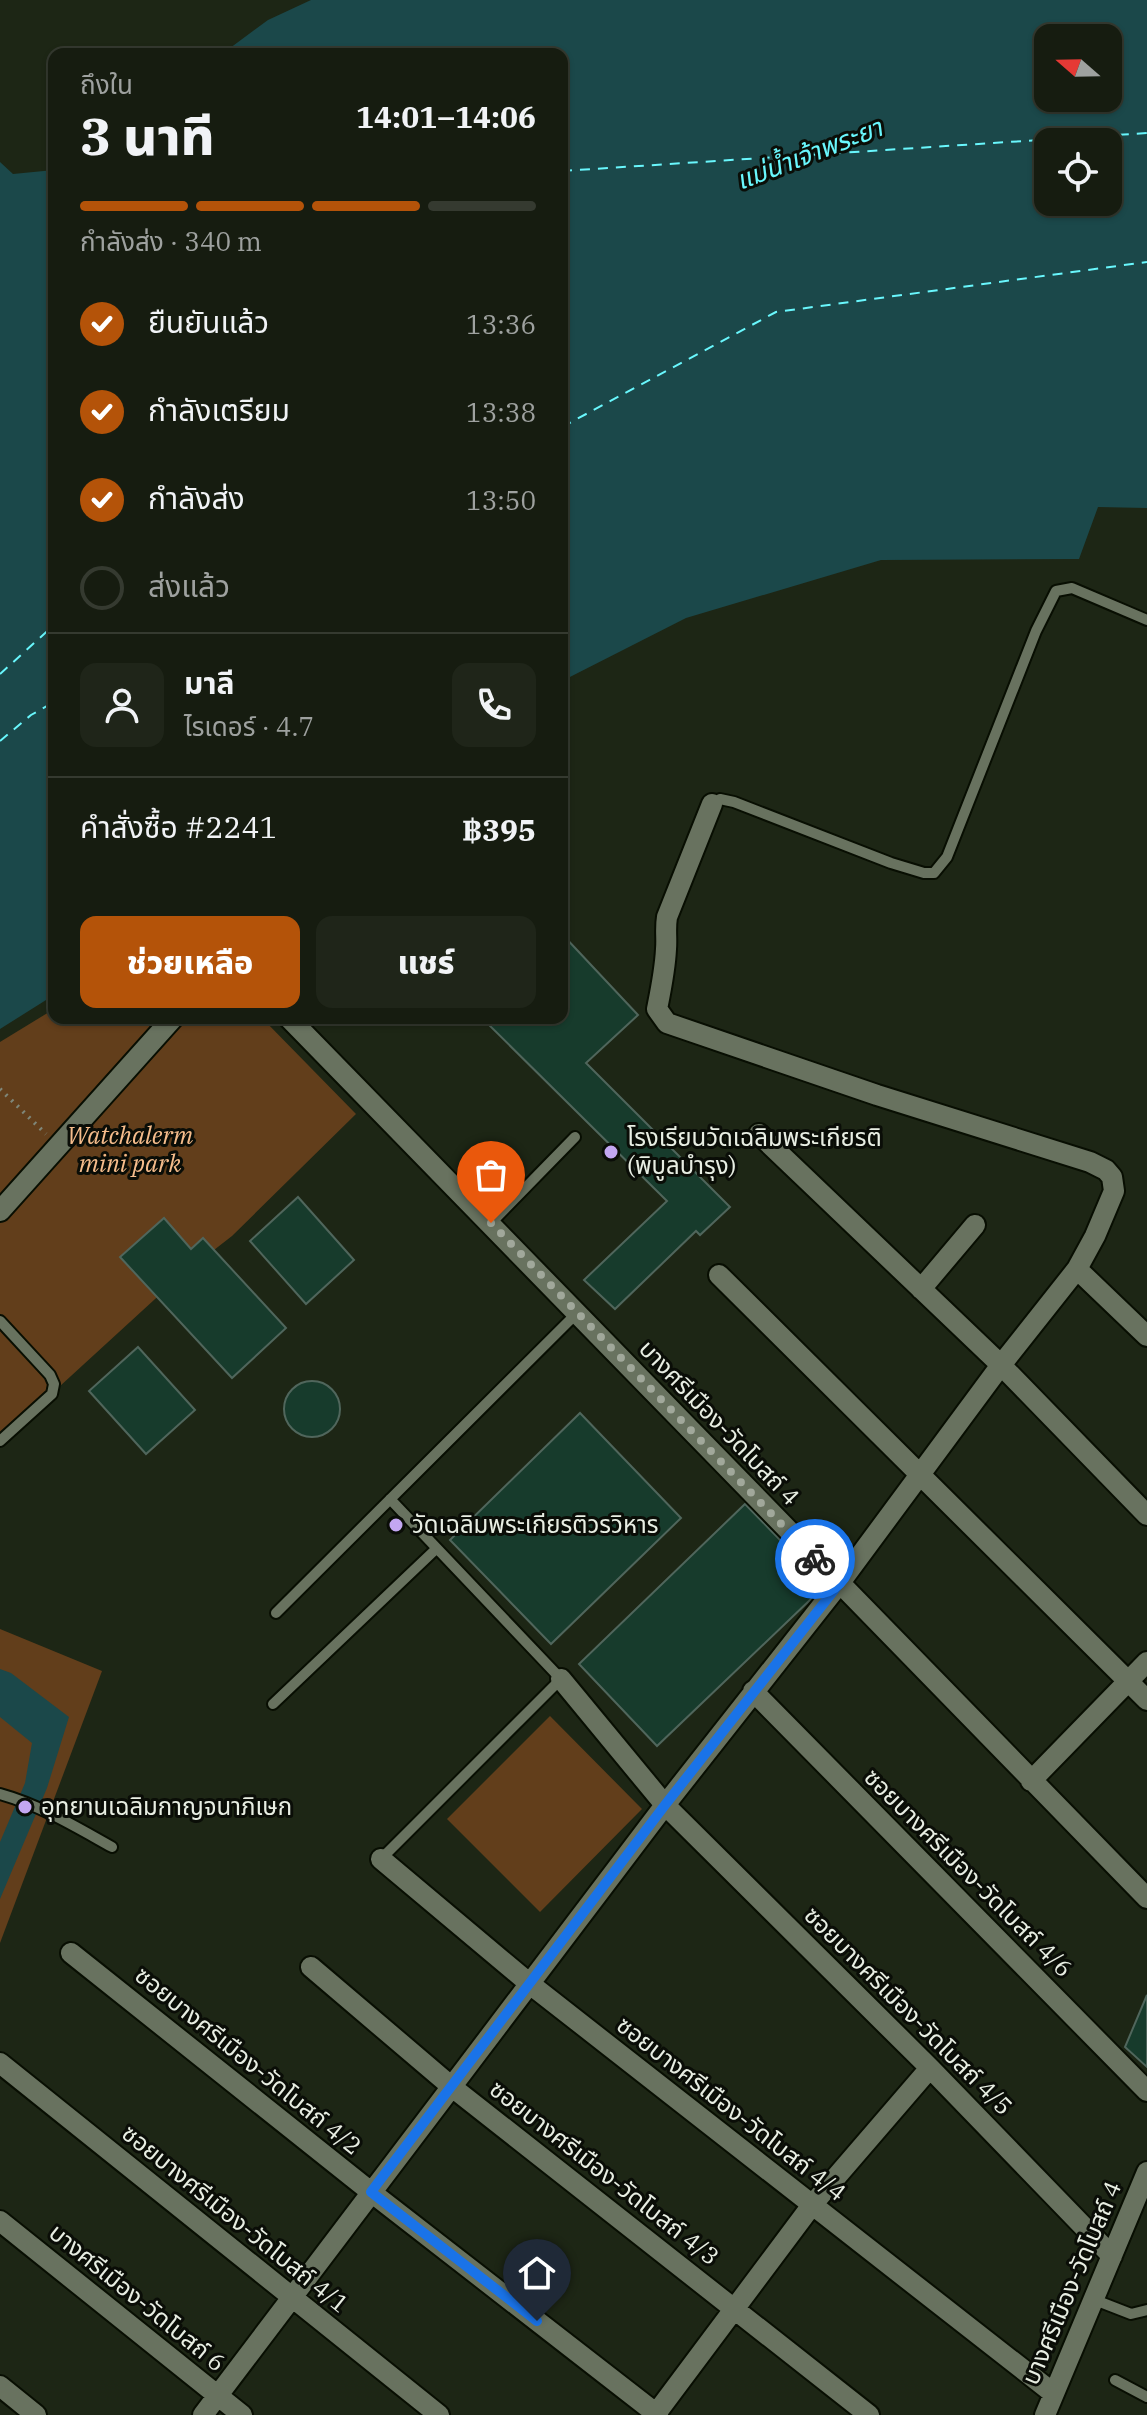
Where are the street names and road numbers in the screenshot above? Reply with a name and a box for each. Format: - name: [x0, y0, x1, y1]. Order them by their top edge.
- street label: บางศรีเมือง-วัดโบสถ์ 4: [632, 1333, 807, 1512]
- street label: ซอยบางศรีเมือง-วัดโบสถ์ 4/6: [857, 1761, 1080, 1984]
- street label: ซอยบางศรีเมือง-วัดโบสถ์ 4/5: [797, 1899, 1020, 2122]
- street label: ซอยบางศรีเมือง-วัดโบสถ์ 4/2: [129, 1959, 369, 2162]
- street label: ซอยบางศรีเมือง-วัดโบสถ์ 4/4: [610, 2009, 853, 2208]
- street label: ซอยบางศรีเมือง-วัดโบสถ์ 4/3: [483, 2073, 726, 2272]
- street label: ซอยบางศรีเมือง-วัดโบสถ์ 4/1: [116, 2117, 356, 2320]
- street label: บางศรีเมือง-วัดโบสถ์ 4: [1014, 2176, 1128, 2389]
- street label: บางศรีเมือง-วัดโบสถ์ 6: [43, 2216, 232, 2378]

